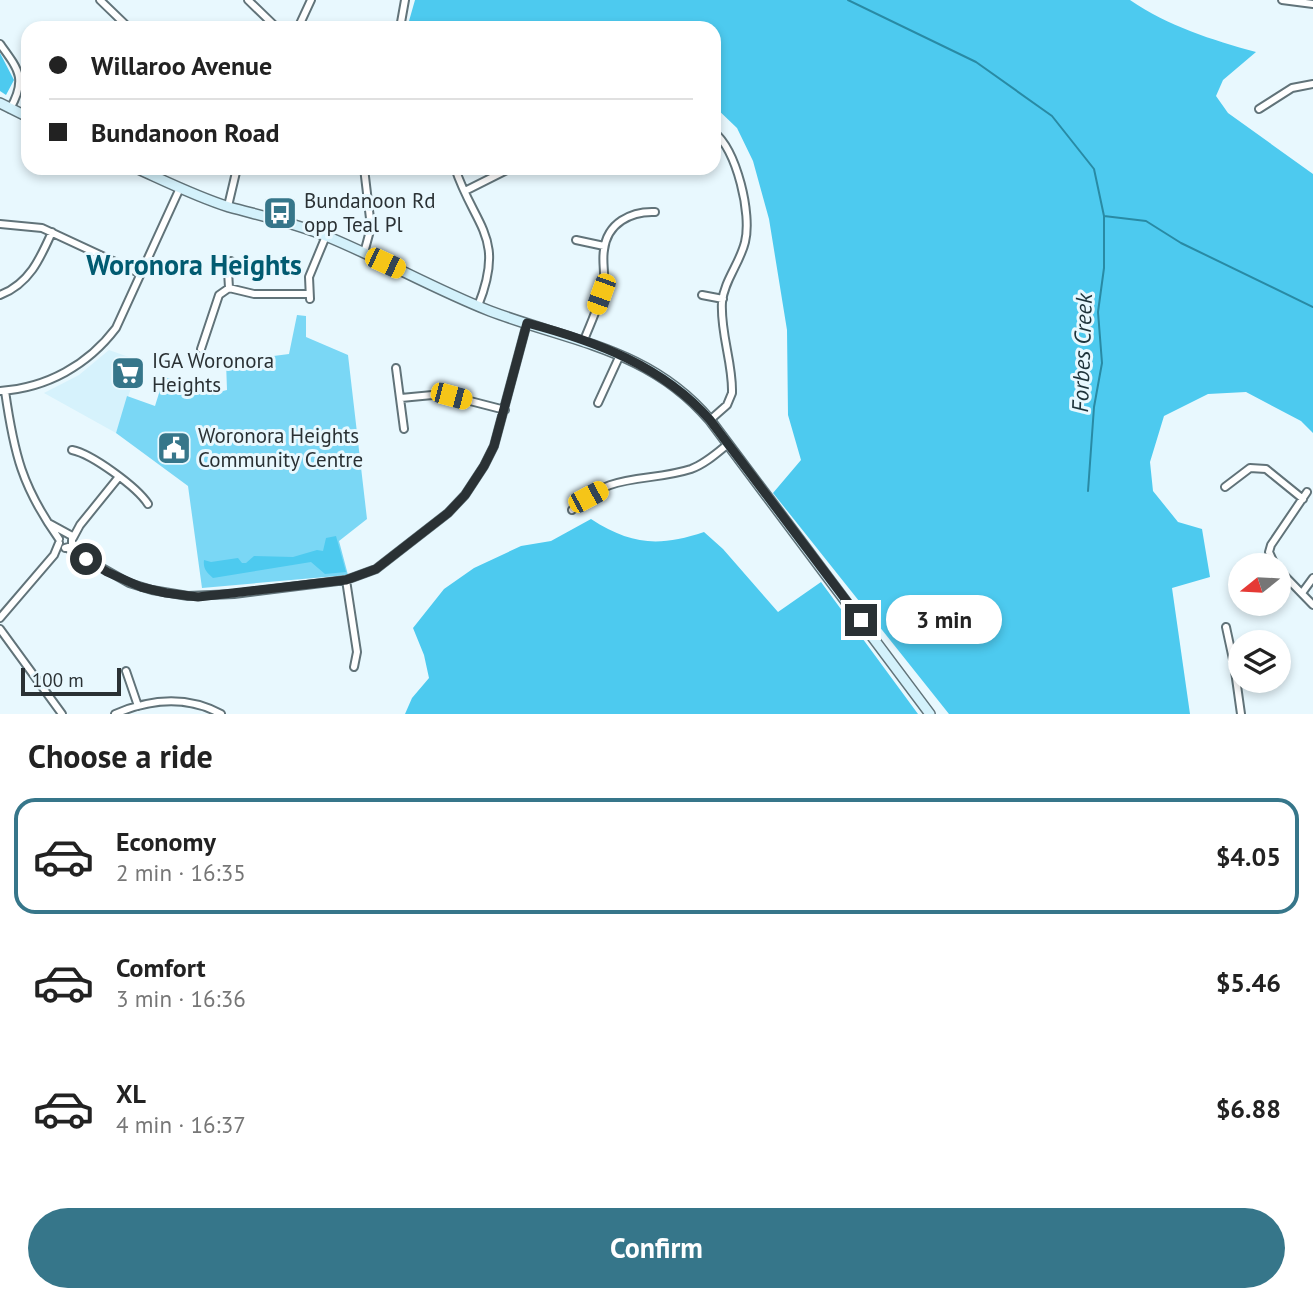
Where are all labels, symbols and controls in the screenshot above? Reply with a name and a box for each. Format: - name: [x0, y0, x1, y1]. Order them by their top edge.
- text: Willaroo Avenue: [91, 49, 272, 82]
- text: Bundanoon Road: [91, 116, 280, 149]
- place label: Bundanoon Rd opp Teal Pl: [304, 187, 436, 238]
- bus stop icon: Bundanoon Rd opp Teal Pl: [261, 194, 299, 232]
- car: [362, 245, 409, 281]
- district label: Woronora Heights: [86, 246, 302, 283]
- car: [584, 271, 619, 317]
- water label: Forbes Creek: [1065, 291, 1098, 413]
- place label: IGA Woronora Heights: [152, 347, 274, 398]
- supermarket icon: IGA Woronora Heights: [109, 354, 147, 392]
- car: [428, 380, 475, 412]
- place label: Woronora Heights Community Centre: [198, 422, 363, 473]
- public building icon: Woronora Heights Community Centre: [155, 429, 193, 467]
- car: [565, 478, 612, 516]
- route start: [70, 543, 102, 575]
- north arrow: [1228, 553, 1292, 616]
- map controls: [1228, 553, 1291, 693]
- callout: 3 min: [886, 596, 1001, 644]
- route end: [845, 604, 877, 636]
- text: 3 min: [916, 605, 972, 634]
- button: layers: [1228, 630, 1291, 693]
- scale bar: [21, 665, 121, 697]
- text: 100 m: [32, 668, 84, 692]
- text: Choose a ride: [28, 735, 213, 777]
- icon: car: [32, 825, 95, 888]
- text: Economy: [116, 825, 216, 858]
- text: $4.05: [1216, 840, 1281, 873]
- text: 2 min · 16:35: [116, 858, 246, 887]
- icon: car: [32, 951, 95, 1014]
- text: Comfort: [116, 951, 206, 984]
- text: $5.46: [1216, 966, 1281, 999]
- text: 3 min · 16:36: [116, 984, 246, 1013]
- icon: car: [32, 1077, 95, 1140]
- text: XL: [116, 1077, 146, 1110]
- text: $6.88: [1216, 1092, 1281, 1125]
- text: 4 min · 16:37: [116, 1110, 246, 1139]
- button: Confirm: [28, 1208, 1285, 1288]

